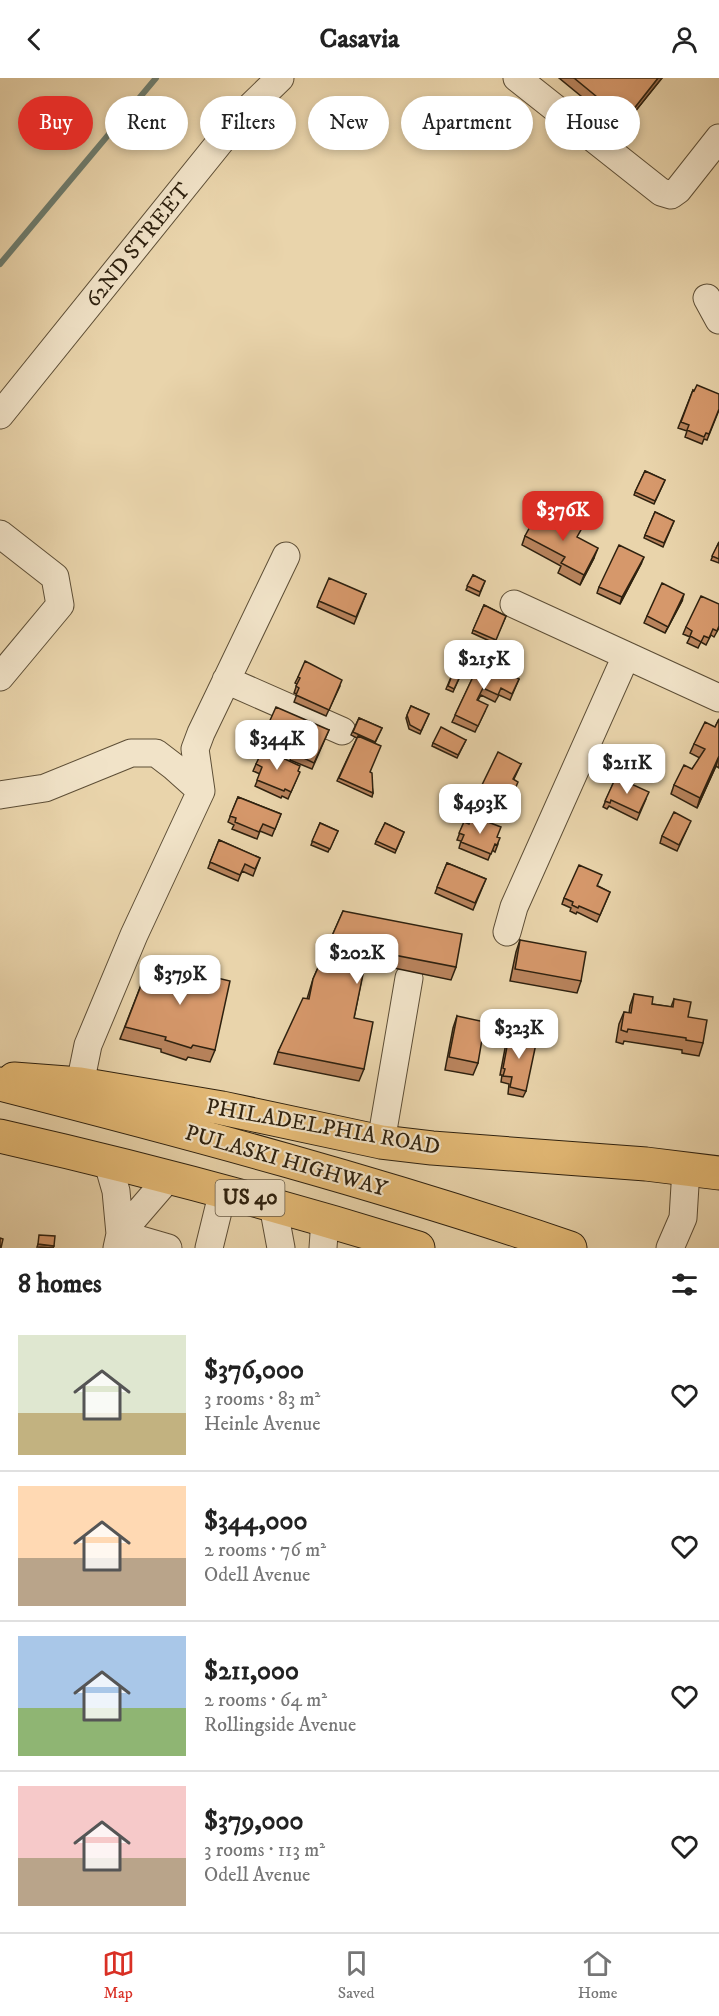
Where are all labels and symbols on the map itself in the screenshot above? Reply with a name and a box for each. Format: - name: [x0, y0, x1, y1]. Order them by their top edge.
- street label: 62ND STREET: [80, 177, 197, 313]
- pin: $376K: [521, 491, 605, 542]
- pin: $215K: [442, 640, 526, 691]
- pin: $344K: [235, 720, 319, 771]
- pin: $211K: [585, 744, 669, 795]
- pin: $493K: [438, 784, 522, 835]
- pin: $202K: [315, 934, 399, 985]
- pin: $379K: [138, 955, 222, 1006]
- pin: $323K: [477, 1009, 561, 1060]
- street label: PHILADELPHIA ROAD: [204, 1093, 442, 1161]
- street label: PULASKI HIGHWAY: [182, 1119, 391, 1203]
- road number: US 40: [216, 1180, 284, 1216]

